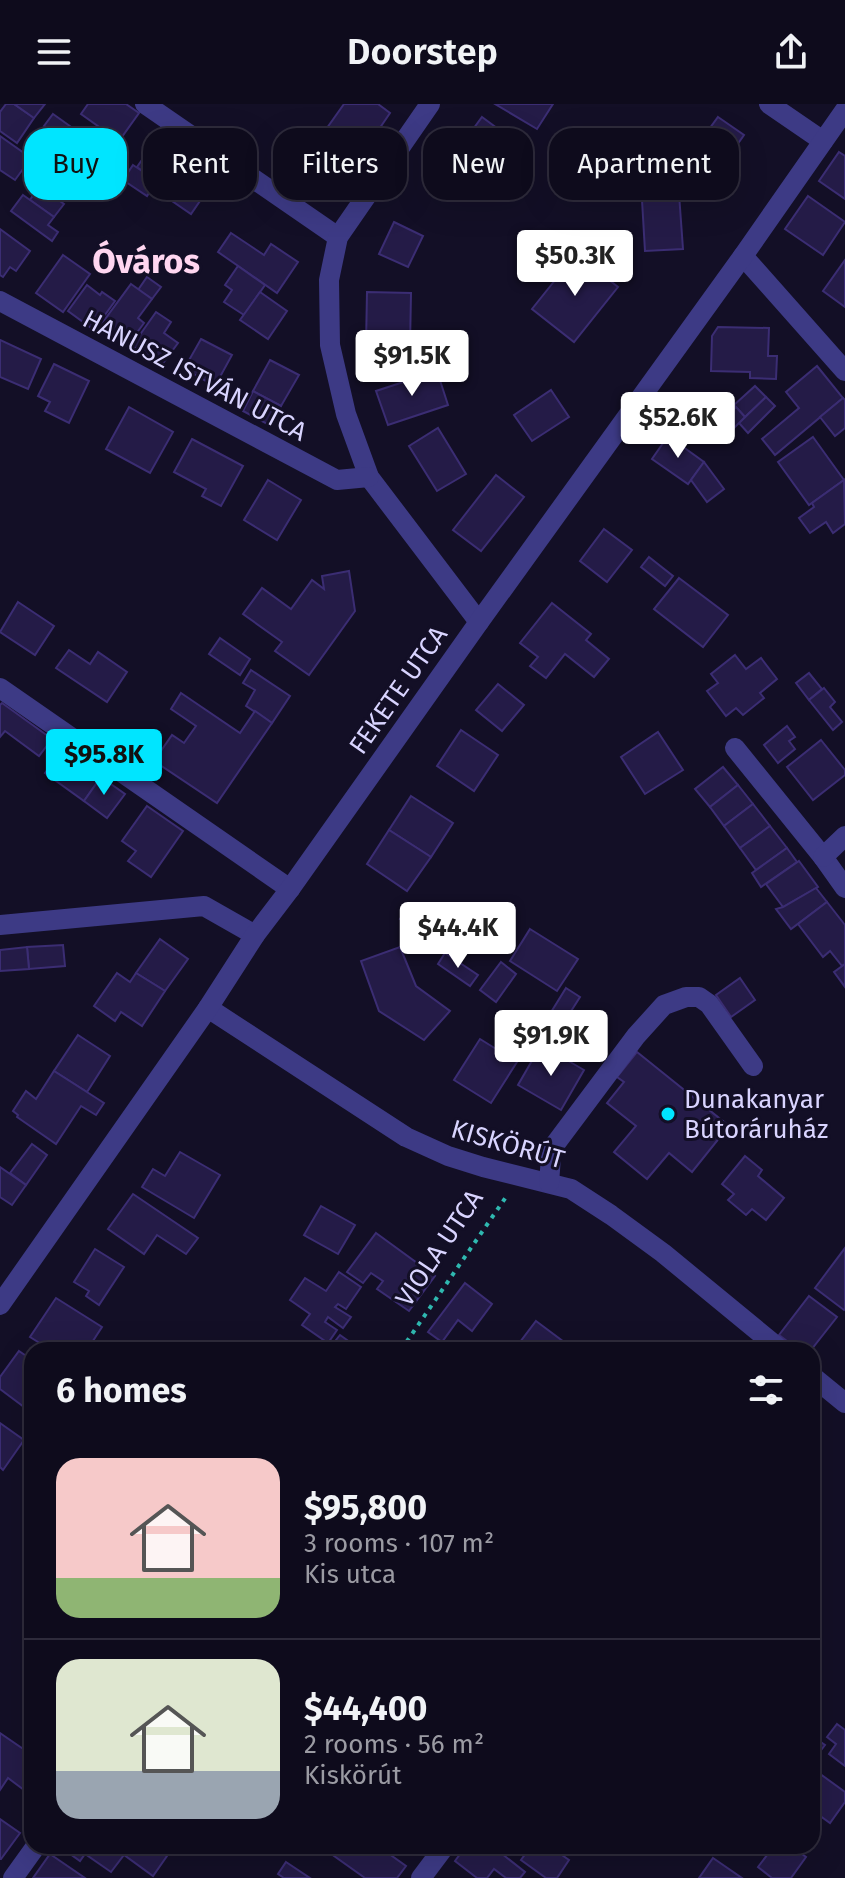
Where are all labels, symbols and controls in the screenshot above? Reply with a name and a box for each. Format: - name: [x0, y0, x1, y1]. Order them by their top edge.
- icon: menu: [32, 30, 76, 74]
- text: Doorstep: [347, 30, 498, 74]
- icon: share: [769, 30, 813, 74]
- chip: Buy: [24, 128, 127, 200]
- chip: Rent: [143, 128, 257, 200]
- chip: Filters: [273, 128, 407, 200]
- chip: New: [423, 128, 533, 200]
- chip: Apartment: [549, 128, 739, 200]
- pin: $50.3K: [510, 230, 640, 298]
- district label: Óváros: [92, 239, 200, 282]
- text: $50.3K: [535, 240, 615, 271]
- street label: HANUSZ ISTVÁN UTCA: [77, 303, 312, 448]
- pin: $91.5K: [347, 330, 477, 398]
- text: $91.5K: [374, 340, 450, 371]
- pin: $52.6K: [613, 392, 743, 460]
- text: $52.6K: [639, 402, 717, 433]
- street label: FEKETE UTCA: [343, 620, 454, 760]
- pin: $95.8K: [39, 729, 169, 797]
- text: $95.8K: [64, 739, 144, 770]
- pin: $44.4K: [393, 902, 523, 970]
- text: $44.4K: [418, 912, 498, 943]
- pin: $91.9K: [486, 1010, 616, 1078]
- text: $91.9K: [513, 1020, 589, 1051]
- place label: Dunakanyar Bútoráruház: [684, 1084, 828, 1145]
- marker: Dunakanyar Bútoráruház: [659, 1105, 677, 1123]
- street label: KISKÖRÚT: [448, 1114, 569, 1176]
- street label: VIOLA UTCA: [389, 1184, 490, 1313]
- icon: filters: [744, 1368, 788, 1412]
- text: 6 homes: [56, 1370, 187, 1411]
- text: $95,800: [304, 1487, 427, 1528]
- icon: home: [120, 1490, 216, 1586]
- text: 3 rooms · 107 m²: [304, 1528, 494, 1559]
- text: Kis utca: [304, 1559, 396, 1590]
- text: $44,400: [304, 1688, 428, 1729]
- icon: home: [120, 1691, 216, 1787]
- text: 2 rooms · 56 m²: [304, 1729, 484, 1760]
- text: Kiskörút: [304, 1760, 402, 1791]

